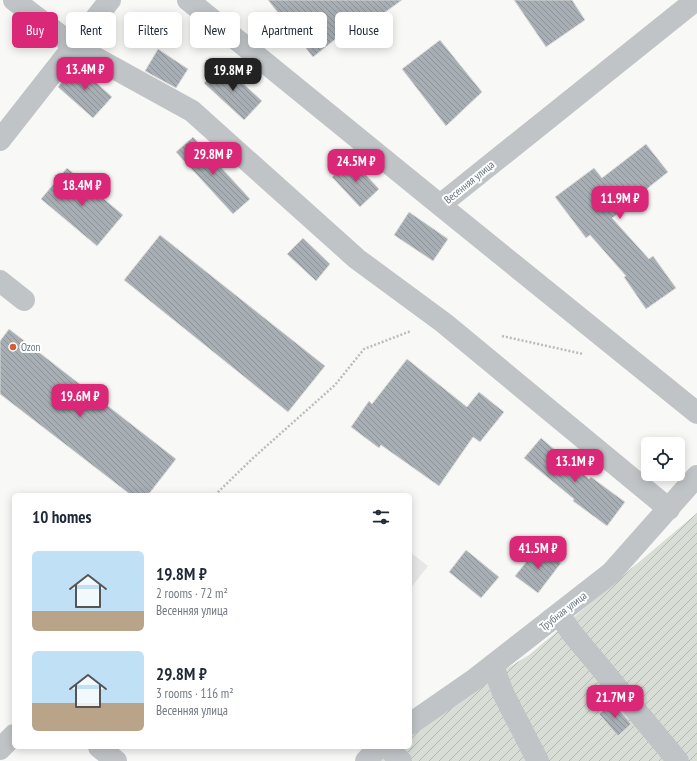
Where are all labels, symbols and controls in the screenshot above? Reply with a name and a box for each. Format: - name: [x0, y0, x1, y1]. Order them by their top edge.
- chip: Buy: [12, 12, 58, 48]
- chip: Rent: [66, 12, 116, 48]
- chip: Filters: [124, 12, 182, 48]
- chip: New: [190, 12, 240, 48]
- chip: Apartment: [248, 12, 327, 48]
- chip: House: [335, 12, 393, 48]
- pin: 13.4M ₽: [48, 57, 122, 91]
- pin: 19.8M ₽: [196, 58, 270, 92]
- text: 13.4M ₽: [66, 61, 104, 78]
- text: 19.8M ₽: [214, 62, 252, 79]
- pin: 29.8M ₽: [176, 142, 250, 176]
- text: 29.8M ₽: [194, 146, 232, 163]
- pin: 24.5M ₽: [319, 149, 393, 183]
- text: 24.5M ₽: [337, 153, 375, 170]
- street label: Весенняя улица: [441, 157, 497, 207]
- pin: 18.4M ₽: [45, 173, 119, 207]
- text: 18.4M ₽: [63, 177, 101, 194]
- pin: 11.9M ₽: [583, 186, 657, 220]
- text: 11.9M ₽: [601, 190, 639, 207]
- place label: Ozon: [21, 340, 40, 354]
- marker: Ozon: [8, 342, 18, 352]
- pin: 19.6M ₽: [43, 384, 117, 418]
- text: 19.6M ₽: [61, 388, 99, 405]
- map controls: [641, 437, 685, 481]
- button: locate: [641, 437, 685, 481]
- pin: 13.1M ₽: [538, 449, 612, 483]
- text: 13.1M ₽: [556, 453, 594, 470]
- text: 10 homes: [32, 506, 91, 528]
- icon: filters: [370, 506, 392, 528]
- pin: 41.5M ₽: [501, 536, 575, 570]
- text: 41.5M ₽: [519, 540, 557, 557]
- text: 19.8M ₽: [156, 563, 207, 585]
- icon: home: [64, 567, 112, 615]
- text: 2 rooms · 72 m²: [156, 585, 228, 602]
- street label: Трубная улица: [537, 588, 589, 634]
- text: Весенняя улица: [156, 602, 228, 619]
- text: 29.8M ₽: [156, 663, 207, 685]
- icon: home: [64, 667, 112, 715]
- text: 3 rooms · 116 m²: [156, 685, 234, 702]
- pin: 21.7M ₽: [578, 685, 652, 719]
- text: 21.7M ₽: [596, 689, 634, 706]
- text: Весенняя улица: [156, 702, 228, 719]

